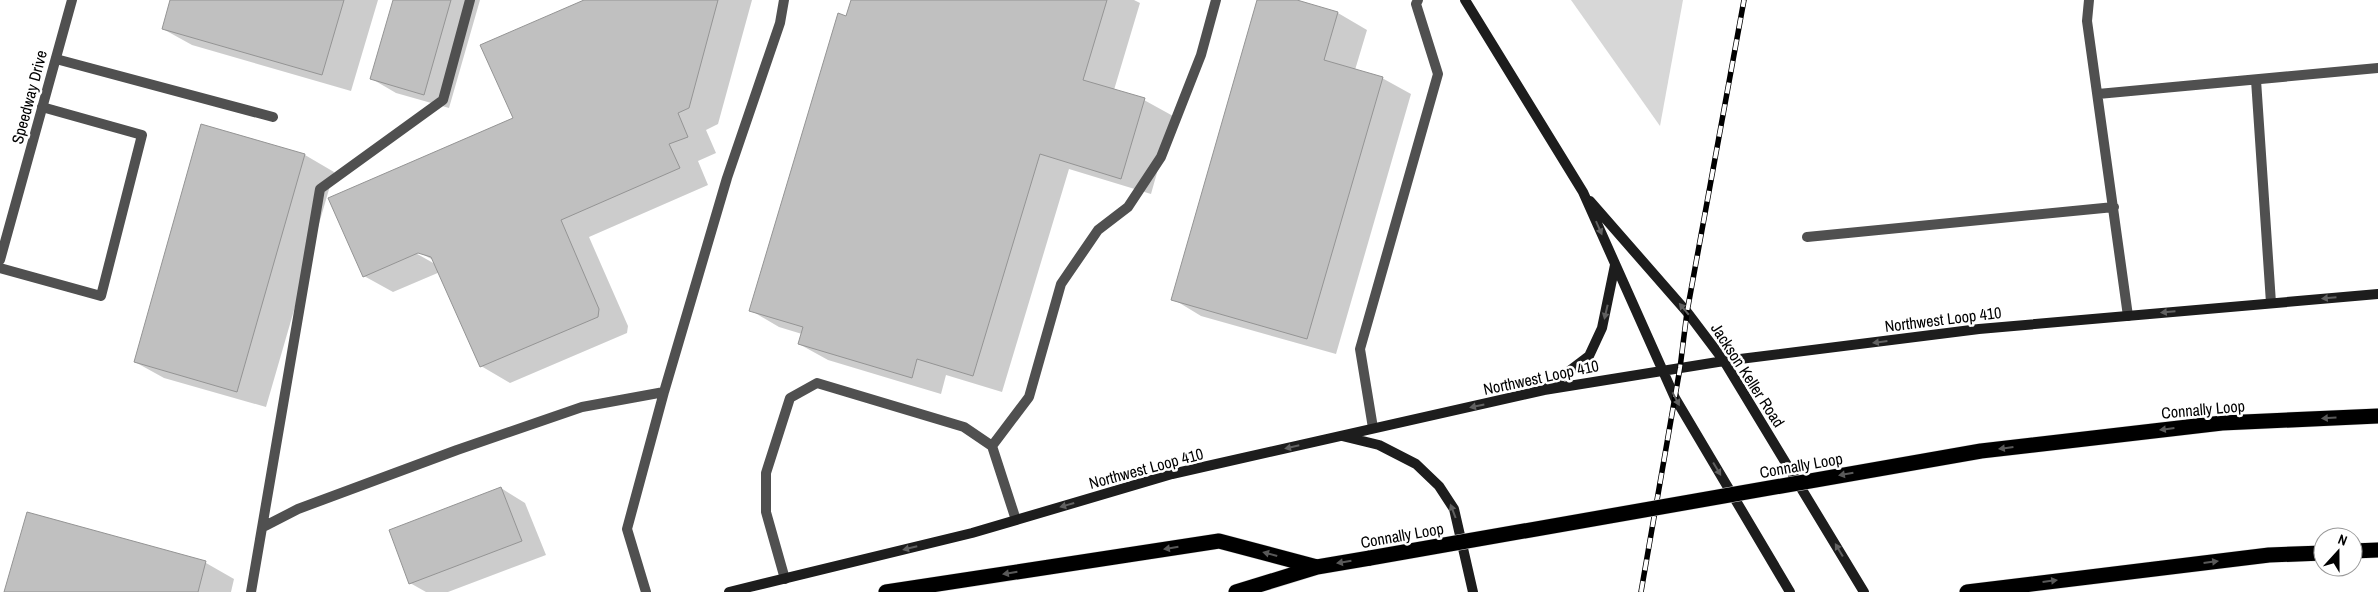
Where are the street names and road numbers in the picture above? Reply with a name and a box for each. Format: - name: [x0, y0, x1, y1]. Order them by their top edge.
- street label: Speedway Drive: [6, 48, 52, 146]
- street label: Northwest Loop 410: [1883, 301, 2003, 337]
- street label: Jackson Keller Road: [1706, 319, 1790, 431]
- street label: Northwest Loop 410: [1481, 354, 1601, 400]
- street label: Connally Loop: [2160, 394, 2246, 424]
- street label: Northwest Loop 410: [1086, 442, 1206, 494]
- street label: Connally Loop: [1758, 447, 1844, 483]
- street label: Connally Loop: [1359, 517, 1445, 553]

